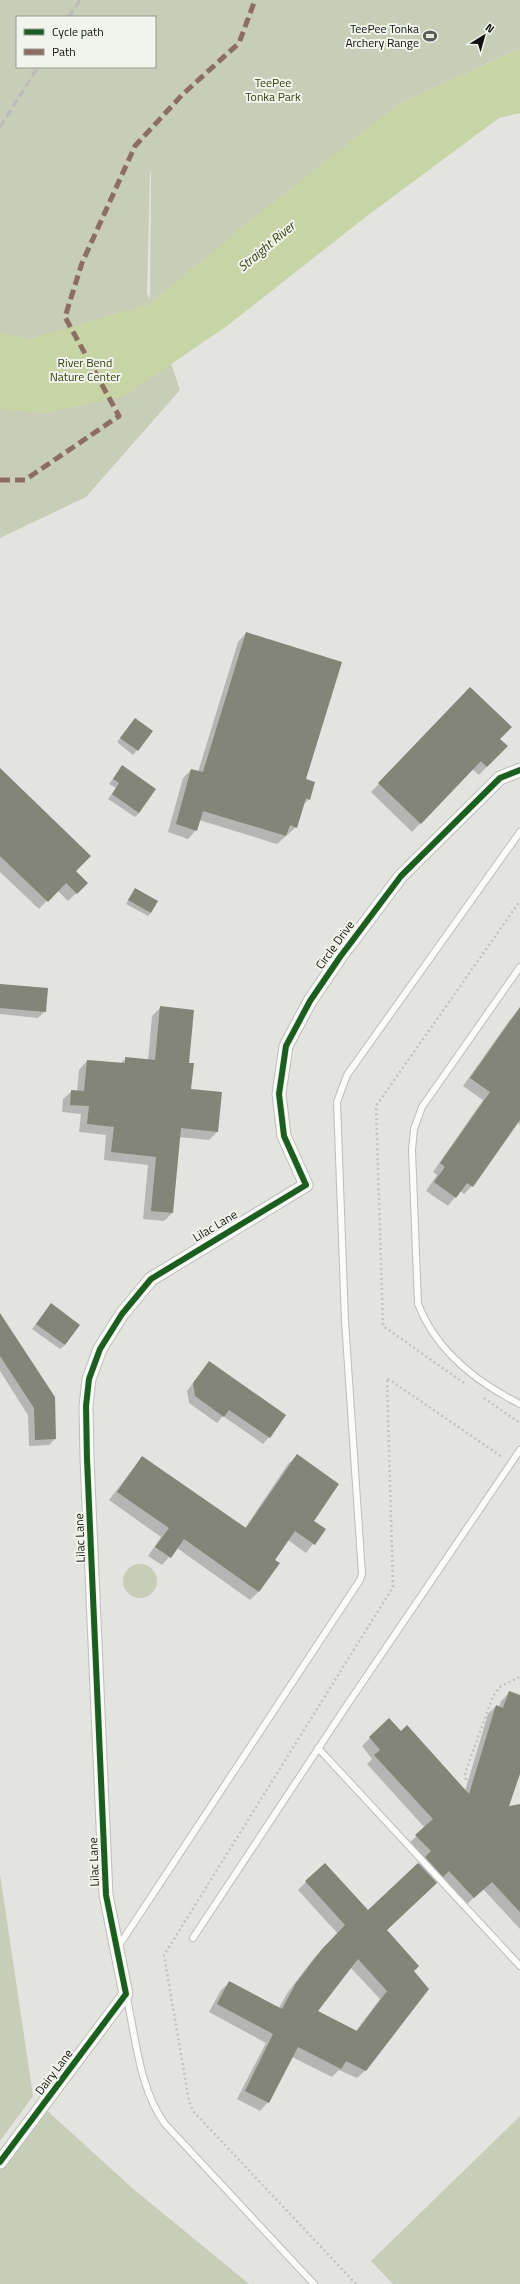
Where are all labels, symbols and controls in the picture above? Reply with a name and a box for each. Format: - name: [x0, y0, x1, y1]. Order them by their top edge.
- legend: [16, 16, 156, 68]
- north arrow: [464, 16, 504, 56]
- place label: TeePee Tonka Archery Range: [345, 19, 419, 52]
- text: N: [482, 19, 498, 37]
- text: Cycle path: [52, 22, 104, 41]
- sports icon: TeePee Tonka Archery Range: [422, 28, 438, 44]
- text: Path: [52, 42, 76, 61]
- park label: TeePee Tonka Park: [245, 73, 301, 106]
- water label: Straight River: [233, 215, 300, 276]
- park label: River Bend Nature Center: [50, 353, 120, 386]
- street label: Circle Drive: [310, 916, 359, 973]
- street label: Lilac Lane: [189, 1205, 241, 1246]
- street label: Lilac Lane: [69, 1513, 90, 1563]
- street label: Lilac Lane: [83, 1837, 104, 1887]
- street label: Dairy Lane: [30, 2045, 77, 2099]

